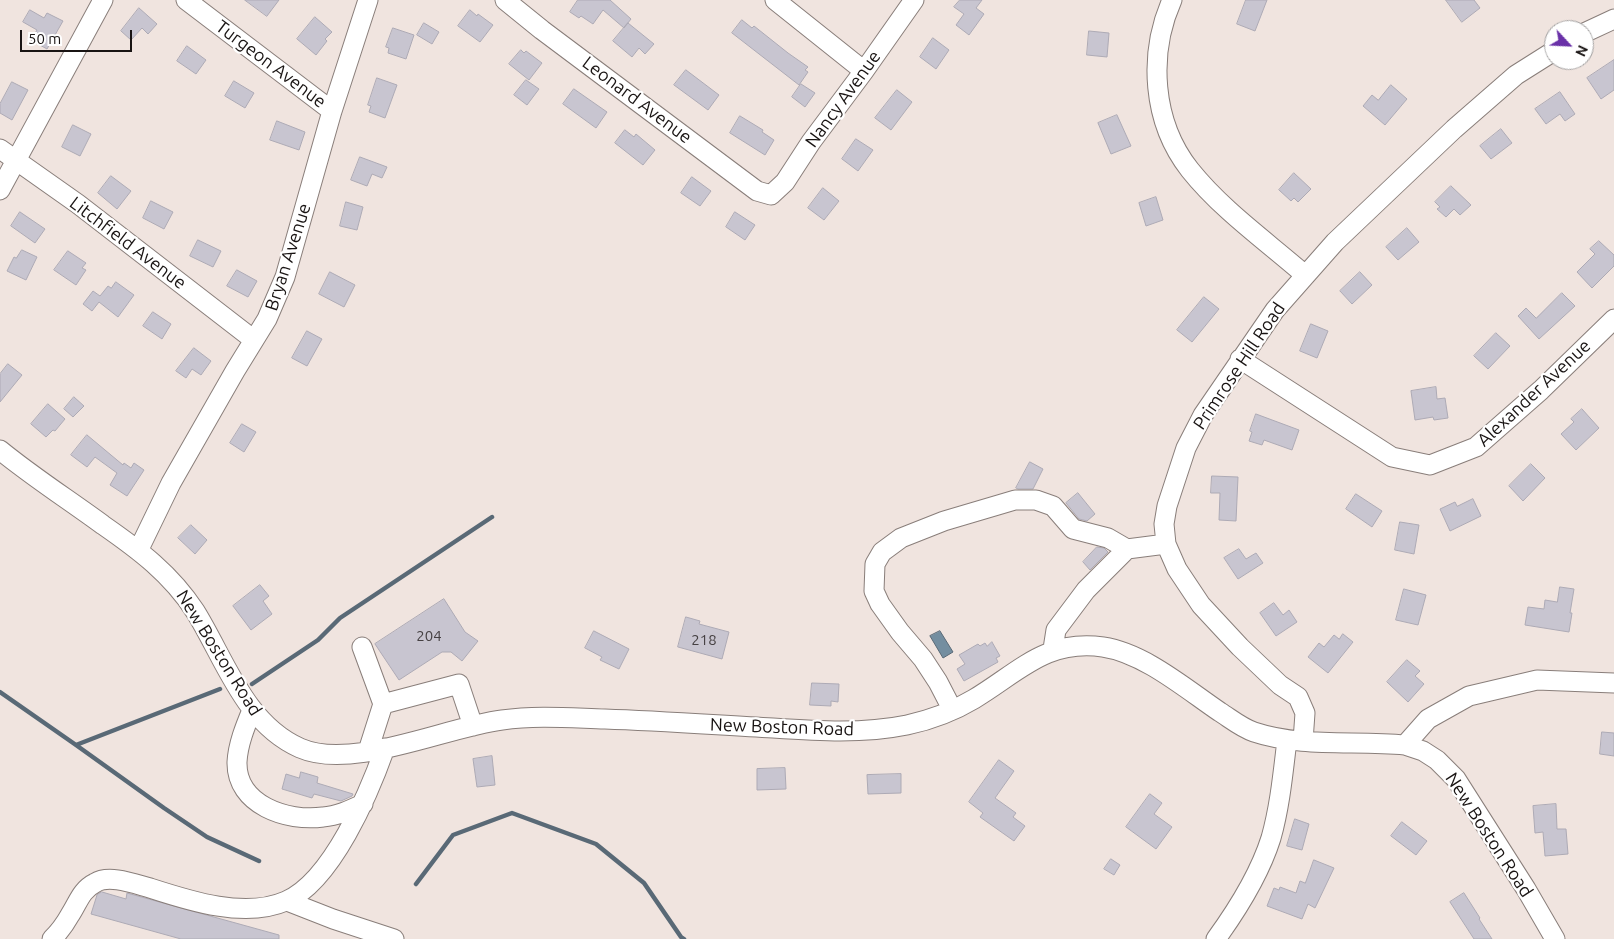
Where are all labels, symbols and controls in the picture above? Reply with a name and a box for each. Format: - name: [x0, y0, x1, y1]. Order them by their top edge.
- street label: Turgeon Avenue: [212, 16, 330, 112]
- scale bar: [22, 20, 135, 52]
- north arrow: [1544, 20, 1594, 70]
- text: 50 m: [28, 30, 61, 47]
- text: N: [1572, 43, 1591, 59]
- street label: Nancy Avenue: [801, 46, 885, 152]
- street label: Leonard Avenue: [578, 52, 696, 148]
- street label: Litchfield Avenue: [65, 192, 191, 294]
- street label: Bryan Avenue: [260, 201, 316, 313]
- street label: Primrose Hill Road: [1188, 298, 1290, 434]
- street label: Alexander Avenue: [1473, 335, 1595, 451]
- street label: New Boston Road: [172, 586, 266, 720]
- house number: 204: [416, 627, 442, 645]
- house number: 218: [691, 631, 717, 649]
- street label: New Boston Road: [710, 714, 854, 740]
- street label: New Boston Road: [1441, 769, 1537, 901]

